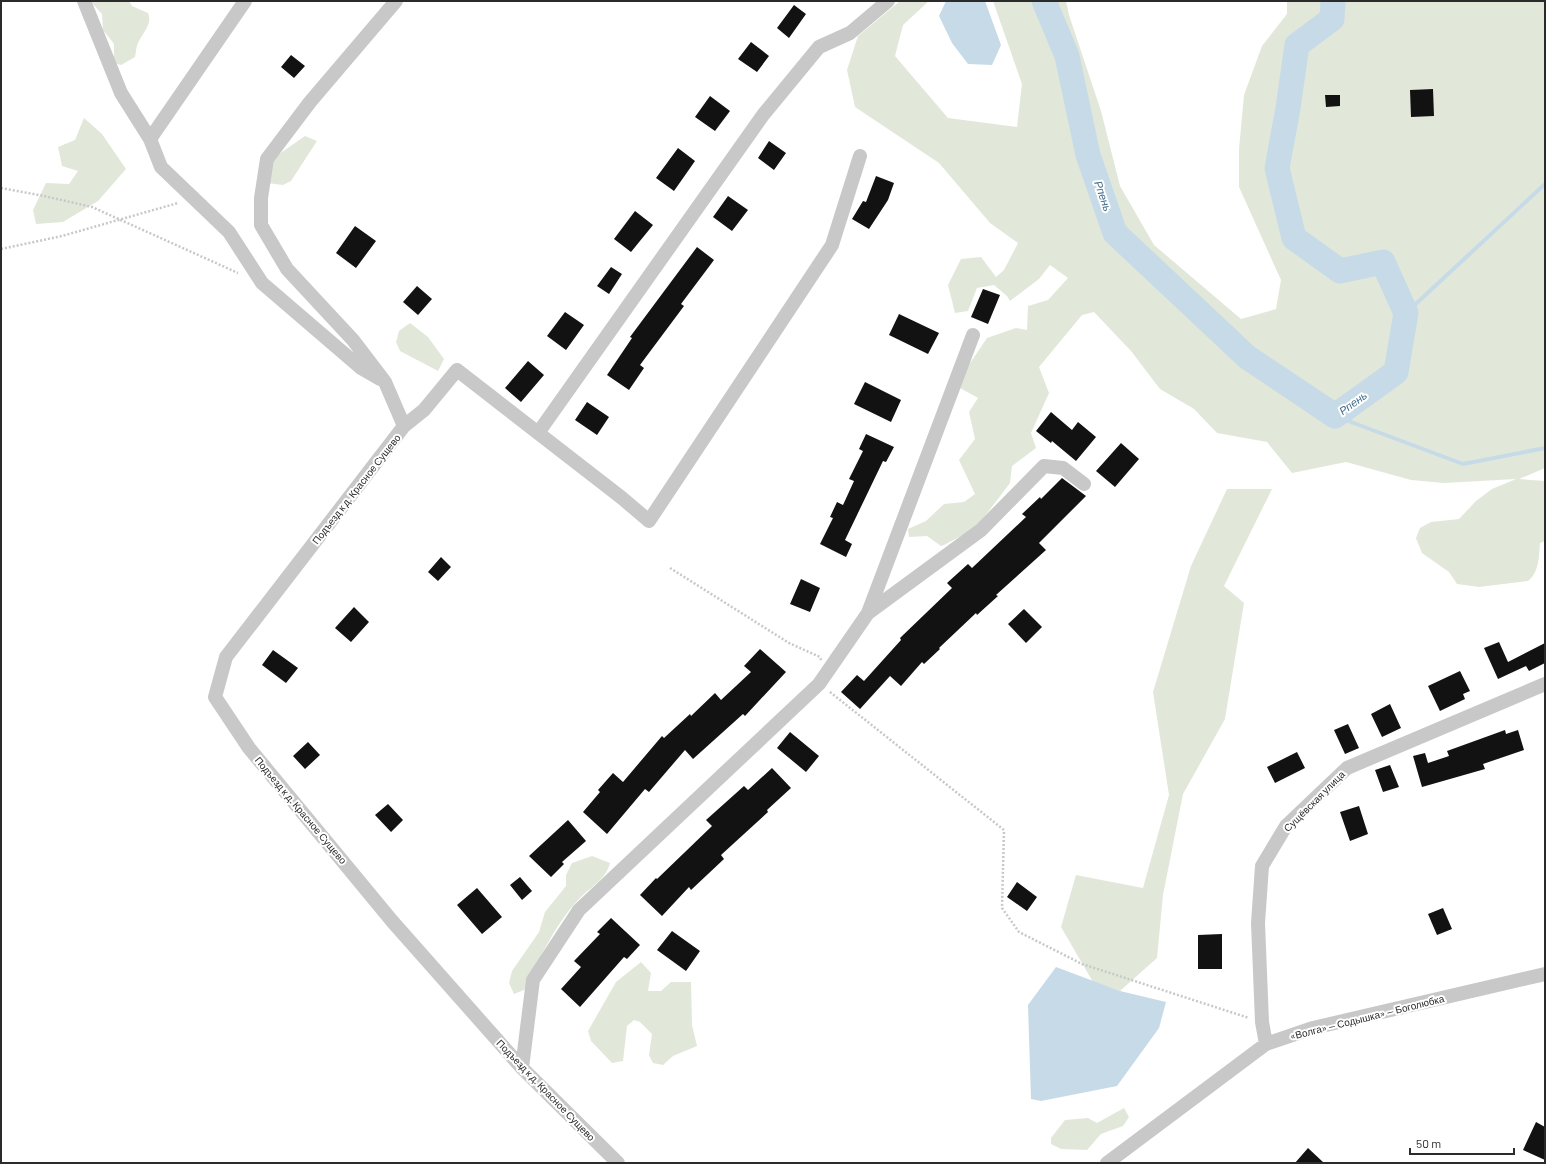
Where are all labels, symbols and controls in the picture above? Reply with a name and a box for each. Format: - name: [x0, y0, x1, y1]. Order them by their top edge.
- water label: Рпень: [1092, 179, 1115, 213]
- water label: Рпень: [1336, 388, 1369, 417]
- street label: Подъезд к д. Красное Сущево: [309, 431, 403, 546]
- street label: Подъезд к д. Красное Сущево: [253, 754, 350, 866]
- street label: Сущёвская улица: [1281, 768, 1347, 834]
- street label: «Волга» — Содышка» — Боголюбка: [1289, 992, 1446, 1042]
- street label: Подъезд к д. Красное Сущево: [494, 1037, 598, 1143]
- scale bar: [1410, 1130, 1514, 1156]
- text: 50 m: [1416, 1136, 1441, 1150]

